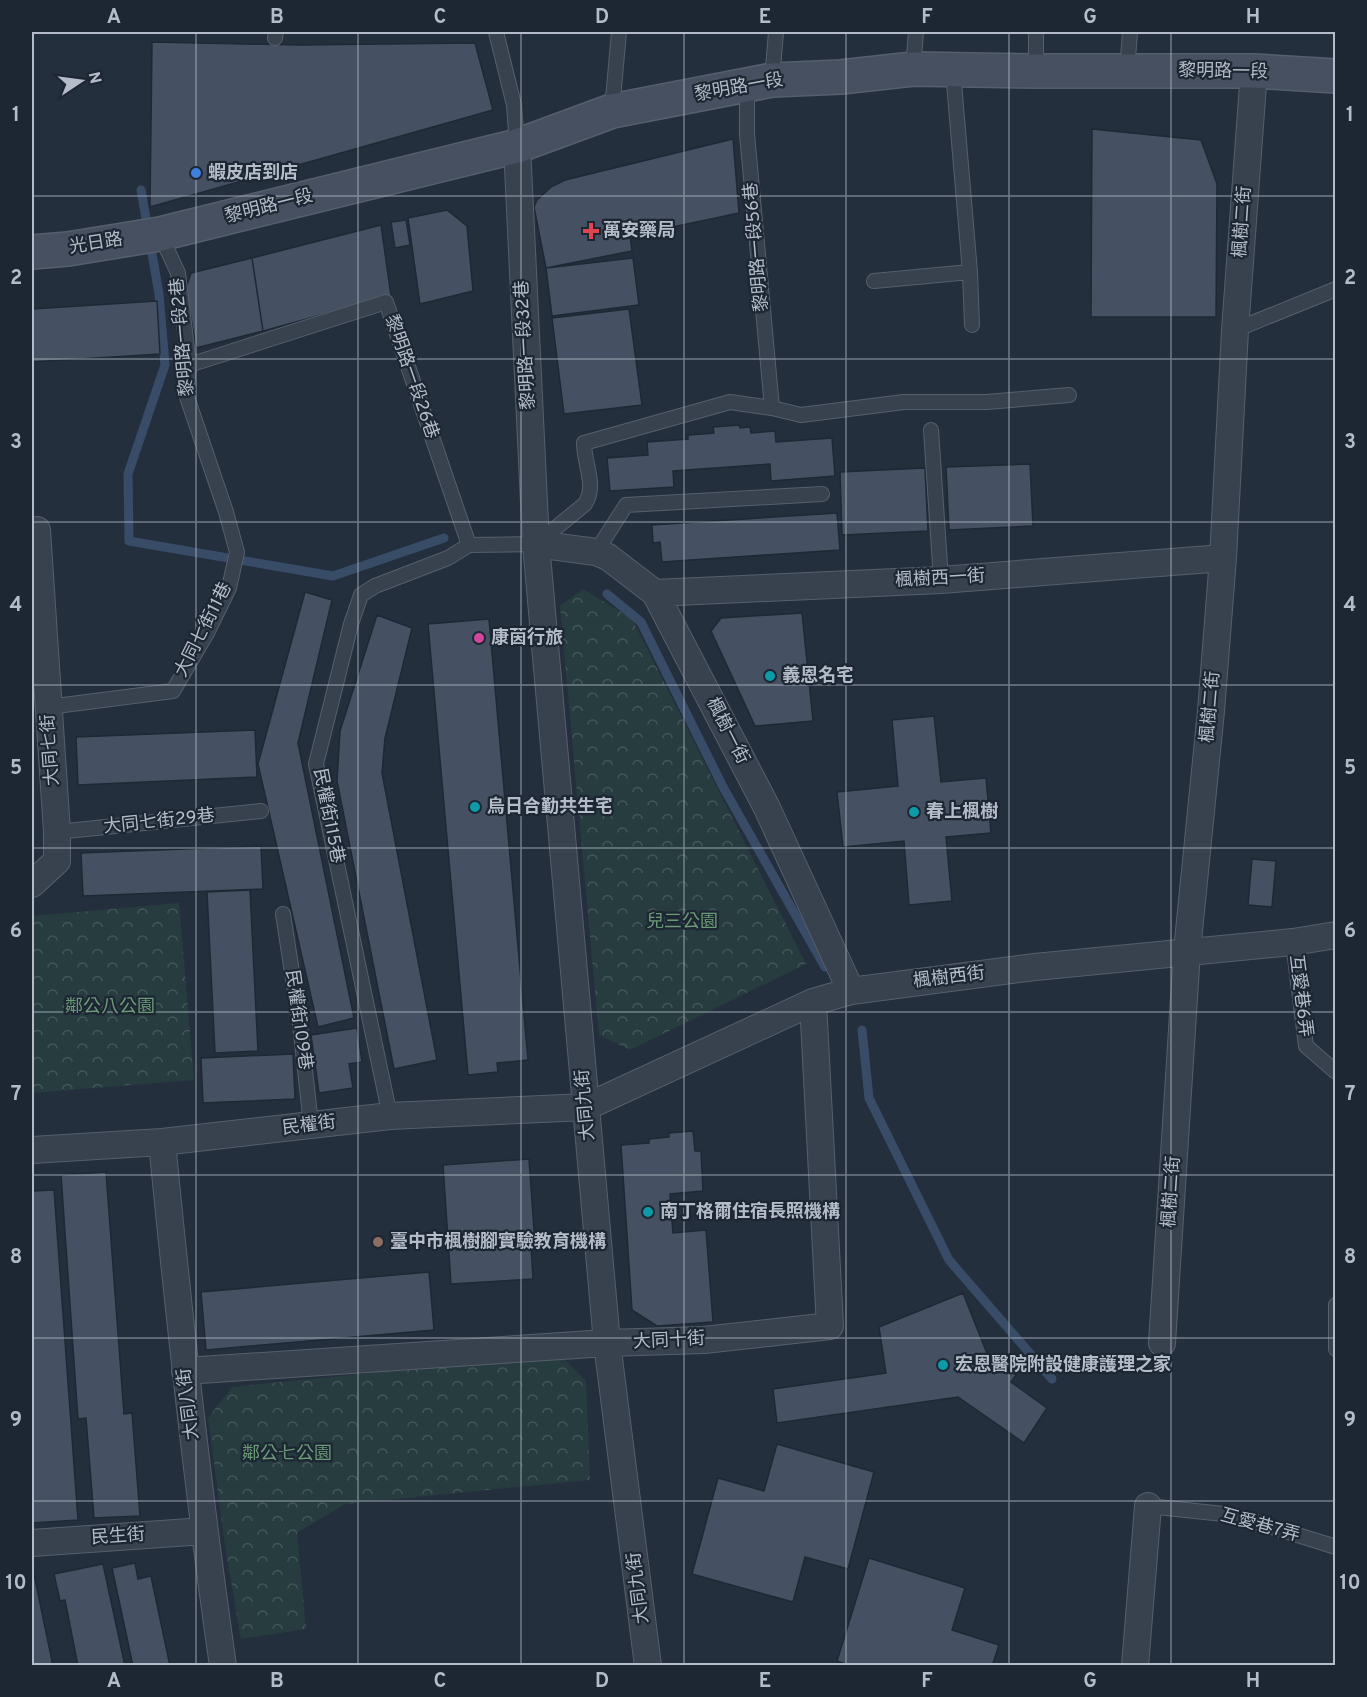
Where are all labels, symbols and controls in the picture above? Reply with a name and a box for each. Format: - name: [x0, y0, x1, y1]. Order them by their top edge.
- text: A: [107, 5, 121, 31]
- text: B: [270, 5, 284, 31]
- text: C: [434, 5, 446, 31]
- text: D: [595, 5, 609, 31]
- text: E: [759, 5, 771, 31]
- text: F: [921, 5, 933, 31]
- text: G: [1083, 5, 1097, 31]
- text: H: [1246, 5, 1260, 31]
- north arrow: [51, 51, 111, 111]
- street label: 黎明路一段: [1178, 60, 1268, 84]
- street label: 黎明路一段: [693, 69, 785, 107]
- text: N: [83, 70, 105, 86]
- text: 1: [12, 103, 20, 129]
- text: 1: [1346, 103, 1354, 129]
- place label: 蝦皮店到店: [208, 162, 298, 185]
- marker: 蝦皮店到店: [189, 166, 203, 180]
- street label: 黎明路一段56巷: [740, 181, 774, 313]
- street label: 黎明路一段: [223, 185, 315, 229]
- street label: 楓樹二街: [1229, 185, 1257, 259]
- place label: 萬安藥局: [603, 220, 675, 243]
- marker: 萬安藥局: [584, 224, 598, 238]
- street label: 光日路: [68, 228, 124, 260]
- text: 2: [10, 266, 22, 292]
- text: 2: [1344, 266, 1356, 292]
- street label: 黎明路一段2巷: [166, 277, 200, 397]
- street label: 黎明路一段32巷: [511, 280, 541, 410]
- street label: 黎明路一段26巷: [379, 312, 443, 442]
- text: 3: [10, 430, 22, 456]
- text: 3: [1344, 430, 1356, 456]
- street label: 楓樹西一街: [894, 565, 986, 593]
- street label: 大同七街11巷: [170, 579, 238, 681]
- text: 4: [10, 593, 22, 619]
- text: 4: [1344, 593, 1356, 619]
- place label: 康茵行旅: [491, 626, 563, 650]
- marker: 康茵行旅: [472, 631, 486, 645]
- place label: 義恩名宅: [782, 665, 854, 688]
- marker: 義恩名宅: [763, 669, 777, 683]
- street label: 楓樹二街: [1196, 670, 1226, 744]
- street label: 楓樹一街: [700, 694, 754, 768]
- street label: 大同七街: [37, 713, 65, 787]
- text: 5: [10, 756, 22, 782]
- text: 5: [1344, 756, 1356, 782]
- street label: 民權街115巷: [307, 766, 349, 866]
- place label: 烏日合勤共生宅: [487, 796, 613, 819]
- marker: 烏日合勤共生宅: [468, 800, 482, 814]
- place label: 春上楓樹: [926, 801, 998, 824]
- street label: 大同七街29巷: [102, 805, 216, 839]
- marker: 春上楓樹: [907, 805, 921, 819]
- park label: 兒三公園: [646, 911, 718, 934]
- text: 6: [10, 919, 22, 945]
- text: 6: [1344, 919, 1356, 945]
- street label: 互愛巷6弄: [1284, 954, 1316, 1038]
- street label: 楓樹西街: [912, 962, 986, 994]
- street label: 民權街109巷: [280, 968, 316, 1072]
- park label: 鄰公八公園: [65, 996, 155, 1019]
- street label: 大同九街: [571, 1068, 601, 1142]
- text: 7: [11, 1082, 21, 1108]
- text: 7: [1345, 1082, 1355, 1108]
- street label: 民權街: [281, 1111, 337, 1141]
- street label: 楓樹二街: [1158, 1155, 1186, 1229]
- place label: 南丁格爾住宿長照機構: [660, 1201, 840, 1224]
- marker: 南丁格爾住宿長照機構: [641, 1205, 655, 1219]
- place label: 臺中市楓樹腳實驗教育機構: [390, 1231, 606, 1254]
- marker: 臺中市楓樹腳實驗教育機構: [371, 1235, 385, 1249]
- text: 8: [10, 1245, 22, 1271]
- text: 8: [1344, 1245, 1356, 1271]
- street label: 大同十街: [632, 1328, 706, 1354]
- place label: 宏恩醫院附設健康護理之家: [955, 1354, 1171, 1377]
- marker: 宏恩醫院附設健康護理之家: [936, 1358, 950, 1372]
- street label: 大同八街: [173, 1367, 205, 1441]
- text: 9: [10, 1408, 22, 1434]
- text: 9: [1344, 1408, 1356, 1434]
- park label: 鄰公七公園: [242, 1443, 332, 1466]
- street label: 互愛巷7弄: [1218, 1504, 1302, 1548]
- street label: 民生街: [90, 1524, 146, 1550]
- street label: 大同九街: [623, 1551, 655, 1625]
- text: 10: [5, 1571, 27, 1597]
- text: 10: [1339, 1571, 1361, 1597]
- text: A: [107, 1669, 121, 1695]
- text: B: [270, 1669, 284, 1695]
- text: C: [434, 1669, 446, 1695]
- text: D: [595, 1669, 609, 1695]
- text: E: [759, 1669, 771, 1695]
- text: F: [921, 1669, 933, 1695]
- text: G: [1083, 1669, 1097, 1695]
- text: H: [1246, 1669, 1260, 1695]

